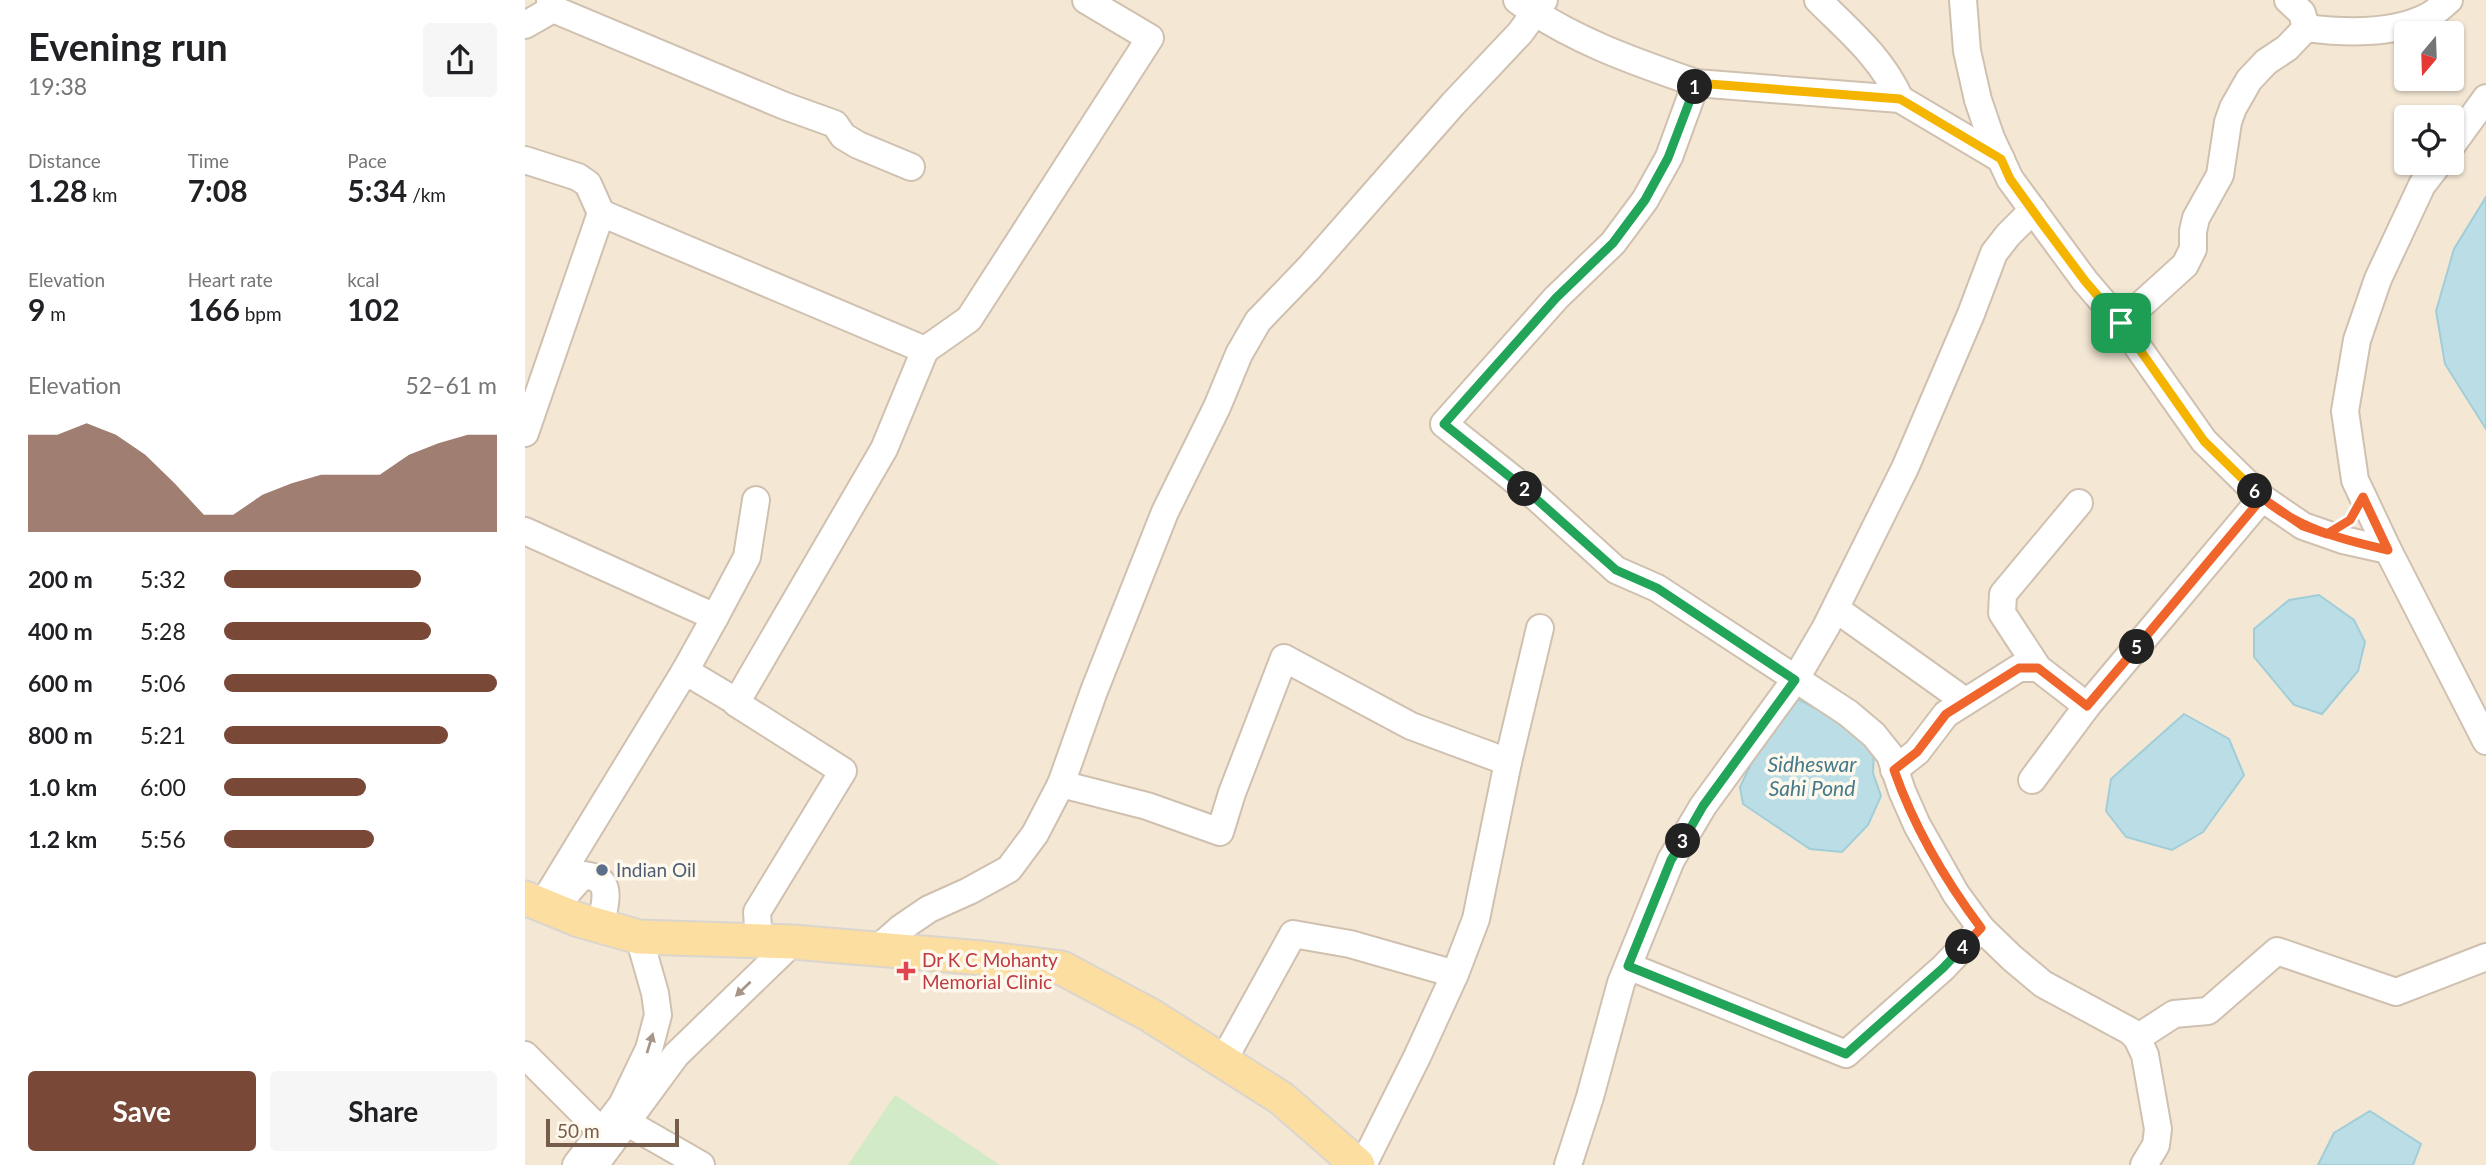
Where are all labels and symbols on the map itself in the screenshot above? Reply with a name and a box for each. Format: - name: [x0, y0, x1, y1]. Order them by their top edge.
- north arrow: [2394, 21, 2464, 91]
- pin: 1: [1677, 70, 1713, 104]
- pin: [2091, 293, 2151, 353]
- pin: 2: [1507, 472, 1543, 506]
- pin: 6: [2237, 474, 2273, 508]
- pin: 5: [2119, 630, 2155, 664]
- water label: Sidheswar Sahi Pond: [1768, 751, 1857, 800]
- pin: 3: [1665, 824, 1701, 858]
- place label: Indian Oil: [616, 858, 696, 881]
- marker: Indian Oil: [594, 862, 610, 878]
- pin: 4: [1945, 930, 1981, 964]
- place label: Dr K C Mohanty Memorial Clinic: [922, 948, 1058, 993]
- marker: Dr K C Mohanty Memorial Clinic: [896, 961, 916, 981]
- one-way arrow: [735, 981, 752, 997]
- one-way arrow: [645, 1033, 656, 1054]
- scale bar: [546, 1116, 679, 1148]

